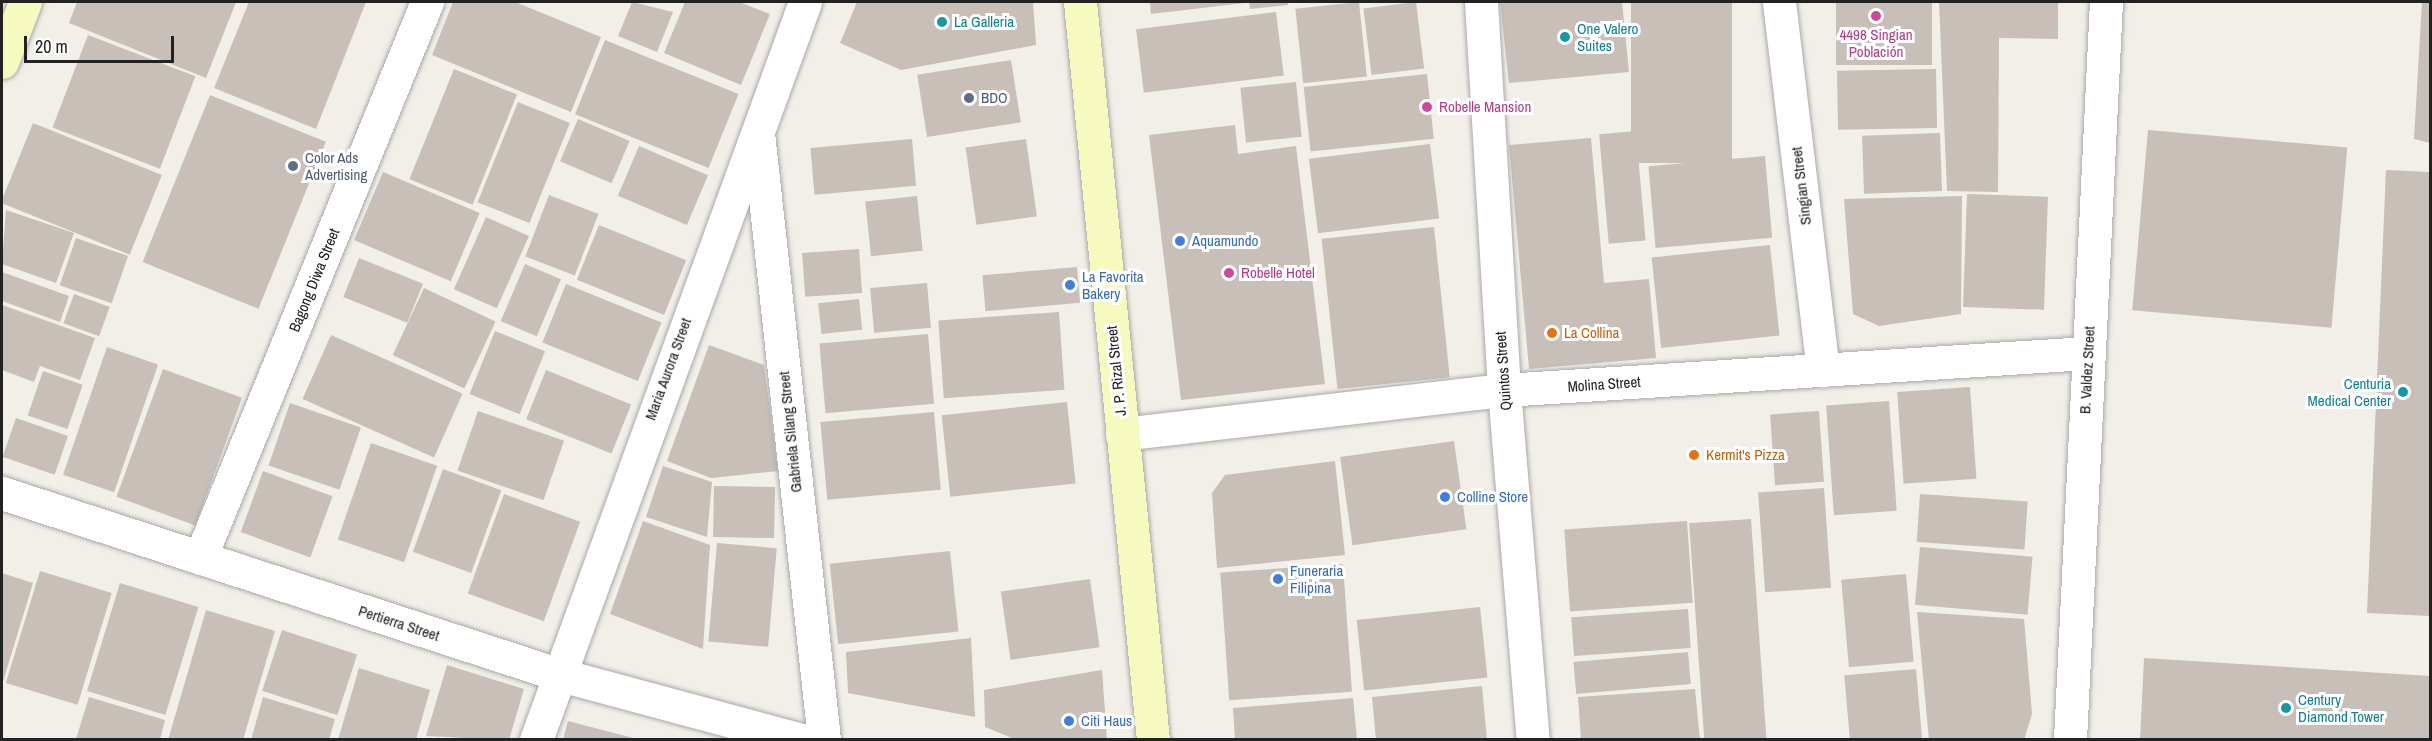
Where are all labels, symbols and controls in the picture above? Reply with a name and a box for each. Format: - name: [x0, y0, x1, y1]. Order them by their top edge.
- marker: 4498 Singian Población: [1869, 9, 1883, 23]
- place label: La Galleria: [954, 13, 1014, 31]
- marker: La Galleria: [935, 15, 949, 29]
- place label: One Valero Suites: [1577, 19, 1638, 54]
- scale bar: [27, 24, 177, 62]
- place label: 4498 Singian Población: [1839, 25, 1913, 60]
- marker: One Valero Suites: [1558, 30, 1572, 44]
- text: 20 m: [35, 34, 68, 59]
- place label: BDO: [981, 89, 1008, 107]
- marker: BDO: [962, 91, 976, 105]
- place label: Robelle Mansion: [1439, 98, 1531, 116]
- marker: Robelle Mansion: [1420, 100, 1434, 114]
- street label: Singian Street: [1787, 146, 1815, 226]
- place label: Color Ads Advertising: [305, 148, 367, 183]
- marker: Color Ads Advertising: [286, 159, 300, 173]
- street label: Bagong Diwa Street: [285, 226, 343, 334]
- place label: Aquamundo: [1192, 232, 1258, 250]
- marker: Aquamundo: [1173, 234, 1187, 248]
- place label: Robelle Hotel: [1241, 264, 1315, 282]
- marker: Robelle Hotel: [1222, 266, 1236, 280]
- place label: La Favorita Bakery: [1082, 267, 1144, 302]
- marker: La Favorita Bakery: [1063, 278, 1077, 292]
- street label: Maria Aurora Street: [641, 315, 695, 423]
- place label: La Collina: [1564, 324, 1619, 342]
- street label: J. P. Rizal Street: [1102, 325, 1130, 417]
- marker: La Collina: [1545, 326, 1559, 340]
- street label: B. Valdez Street: [2076, 326, 2098, 414]
- street label: Quintos Street: [1491, 331, 1515, 411]
- street label: Gabriela Silang Street: [775, 371, 805, 493]
- street label: Molina Street: [1567, 372, 1641, 396]
- place label: Centuria Medical Center: [2308, 374, 2391, 409]
- marker: Centuria Medical Center: [2396, 385, 2410, 399]
- place label: Kermit's Pizza: [1706, 446, 1785, 464]
- marker: Kermit's Pizza: [1687, 448, 1701, 462]
- place label: Colline Store: [1457, 488, 1528, 506]
- marker: Colline Store: [1438, 490, 1452, 504]
- place label: Funeraria Filipina: [1290, 561, 1343, 596]
- marker: Funeraria Filipina: [1271, 572, 1285, 586]
- street label: Pertierra Street: [356, 601, 442, 645]
- place label: Century Diamond Tower: [2298, 690, 2384, 725]
- marker: Century Diamond Tower: [2279, 701, 2293, 715]
- place label: Citi Haus: [1081, 712, 1132, 730]
- marker: Citi Haus: [1062, 714, 1076, 728]

